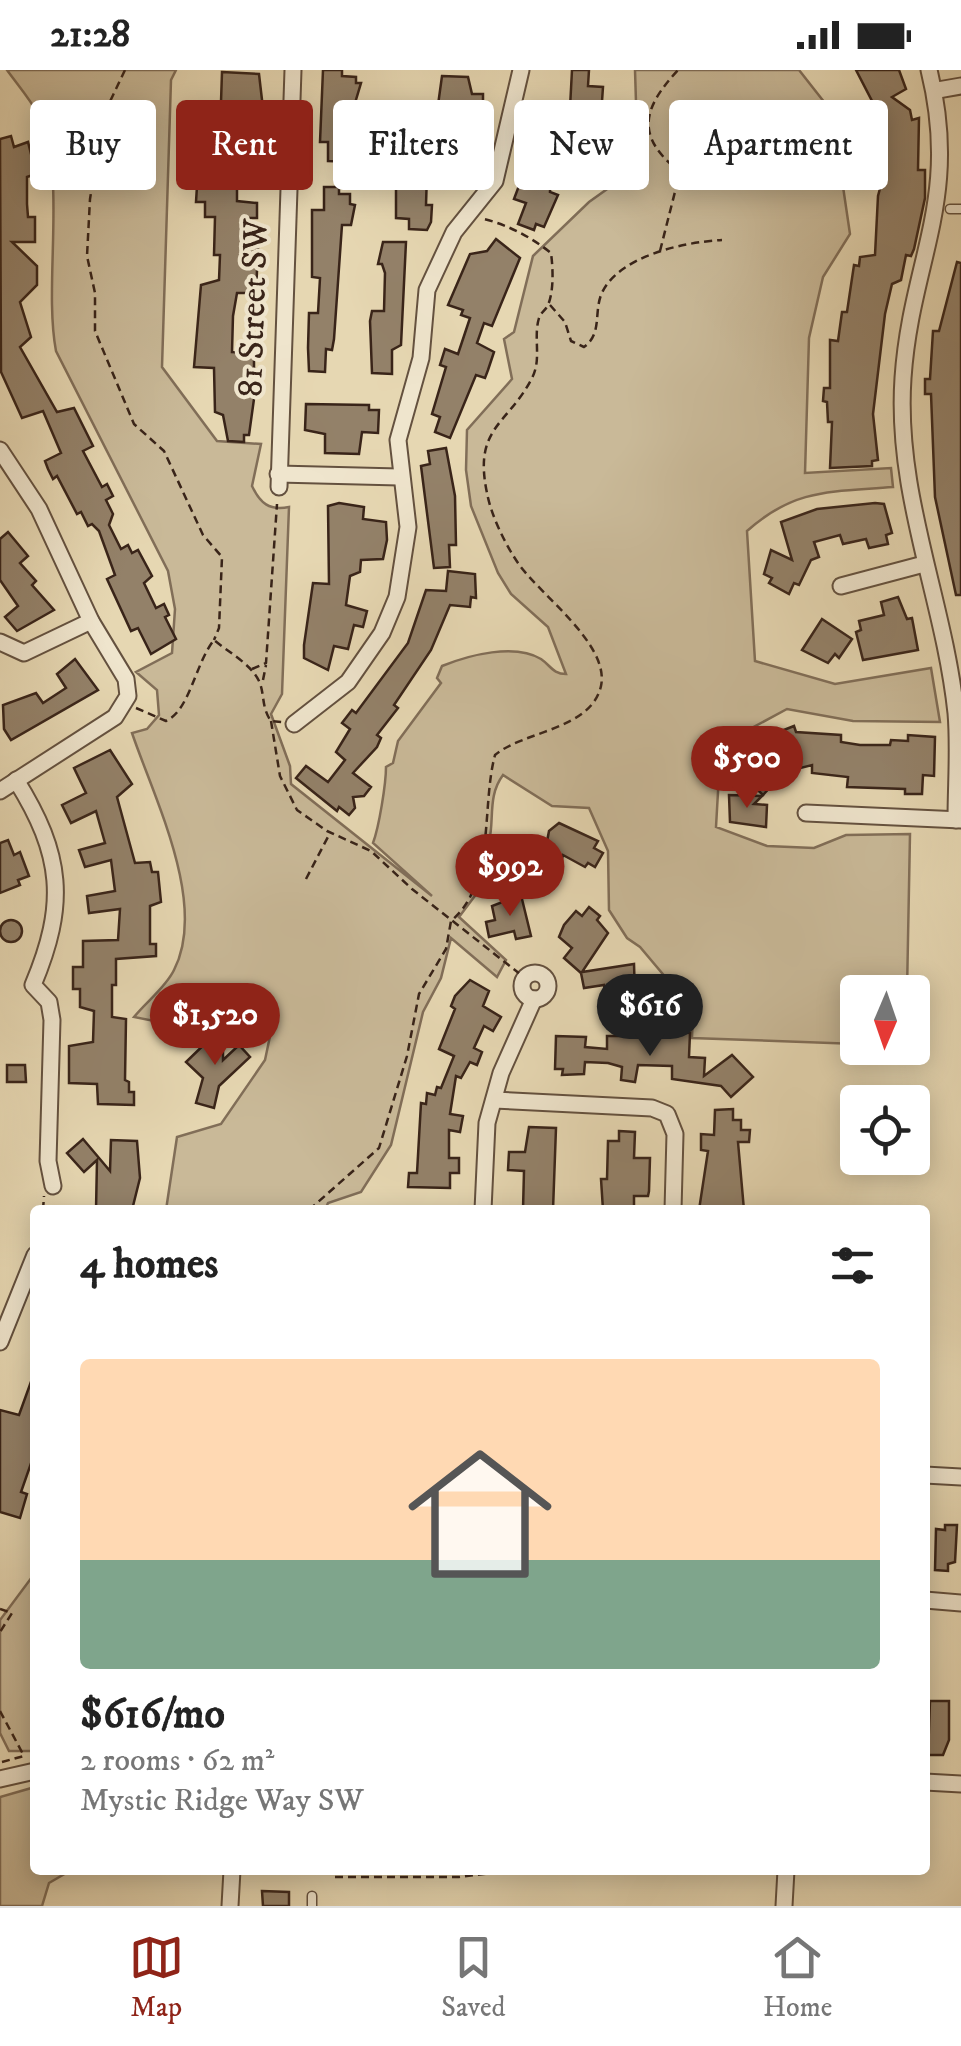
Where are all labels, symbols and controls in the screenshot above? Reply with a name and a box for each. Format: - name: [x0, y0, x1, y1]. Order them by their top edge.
- text: 21:28: [50, 11, 130, 59]
- chip: Buy: [30, 100, 156, 190]
- chip: Rent: [176, 100, 313, 190]
- chip: Filters: [333, 100, 494, 190]
- chip: New: [514, 100, 649, 190]
- chip: Apartment: [669, 100, 888, 190]
- street label: 81 Street SW: [229, 217, 279, 398]
- pin: $500: [688, 726, 806, 811]
- text: $500: [713, 738, 781, 778]
- pin: $992: [451, 834, 569, 919]
- text: $992: [477, 846, 543, 886]
- pin: $616: [591, 974, 709, 1059]
- north arrow: [840, 975, 930, 1065]
- map controls: [840, 975, 930, 1175]
- pin: $1,520: [134, 983, 296, 1068]
- text: $616: [619, 986, 681, 1026]
- text: $1,520: [172, 995, 258, 1035]
- button: locate: [840, 1085, 930, 1175]
- icon: filters: [825, 1238, 880, 1293]
- text: 4 homes: [80, 1239, 218, 1291]
- icon: home: [390, 1424, 570, 1604]
- text: $616/mo: [80, 1689, 225, 1741]
- text: 2 rooms · 62 m²: [80, 1741, 274, 1781]
- text: Mystic Ridge Way SW: [80, 1781, 364, 1821]
- tab: Map: [129, 1930, 184, 2025]
- tab: Saved: [441, 1930, 506, 2025]
- tab: Home: [763, 1930, 832, 2025]

